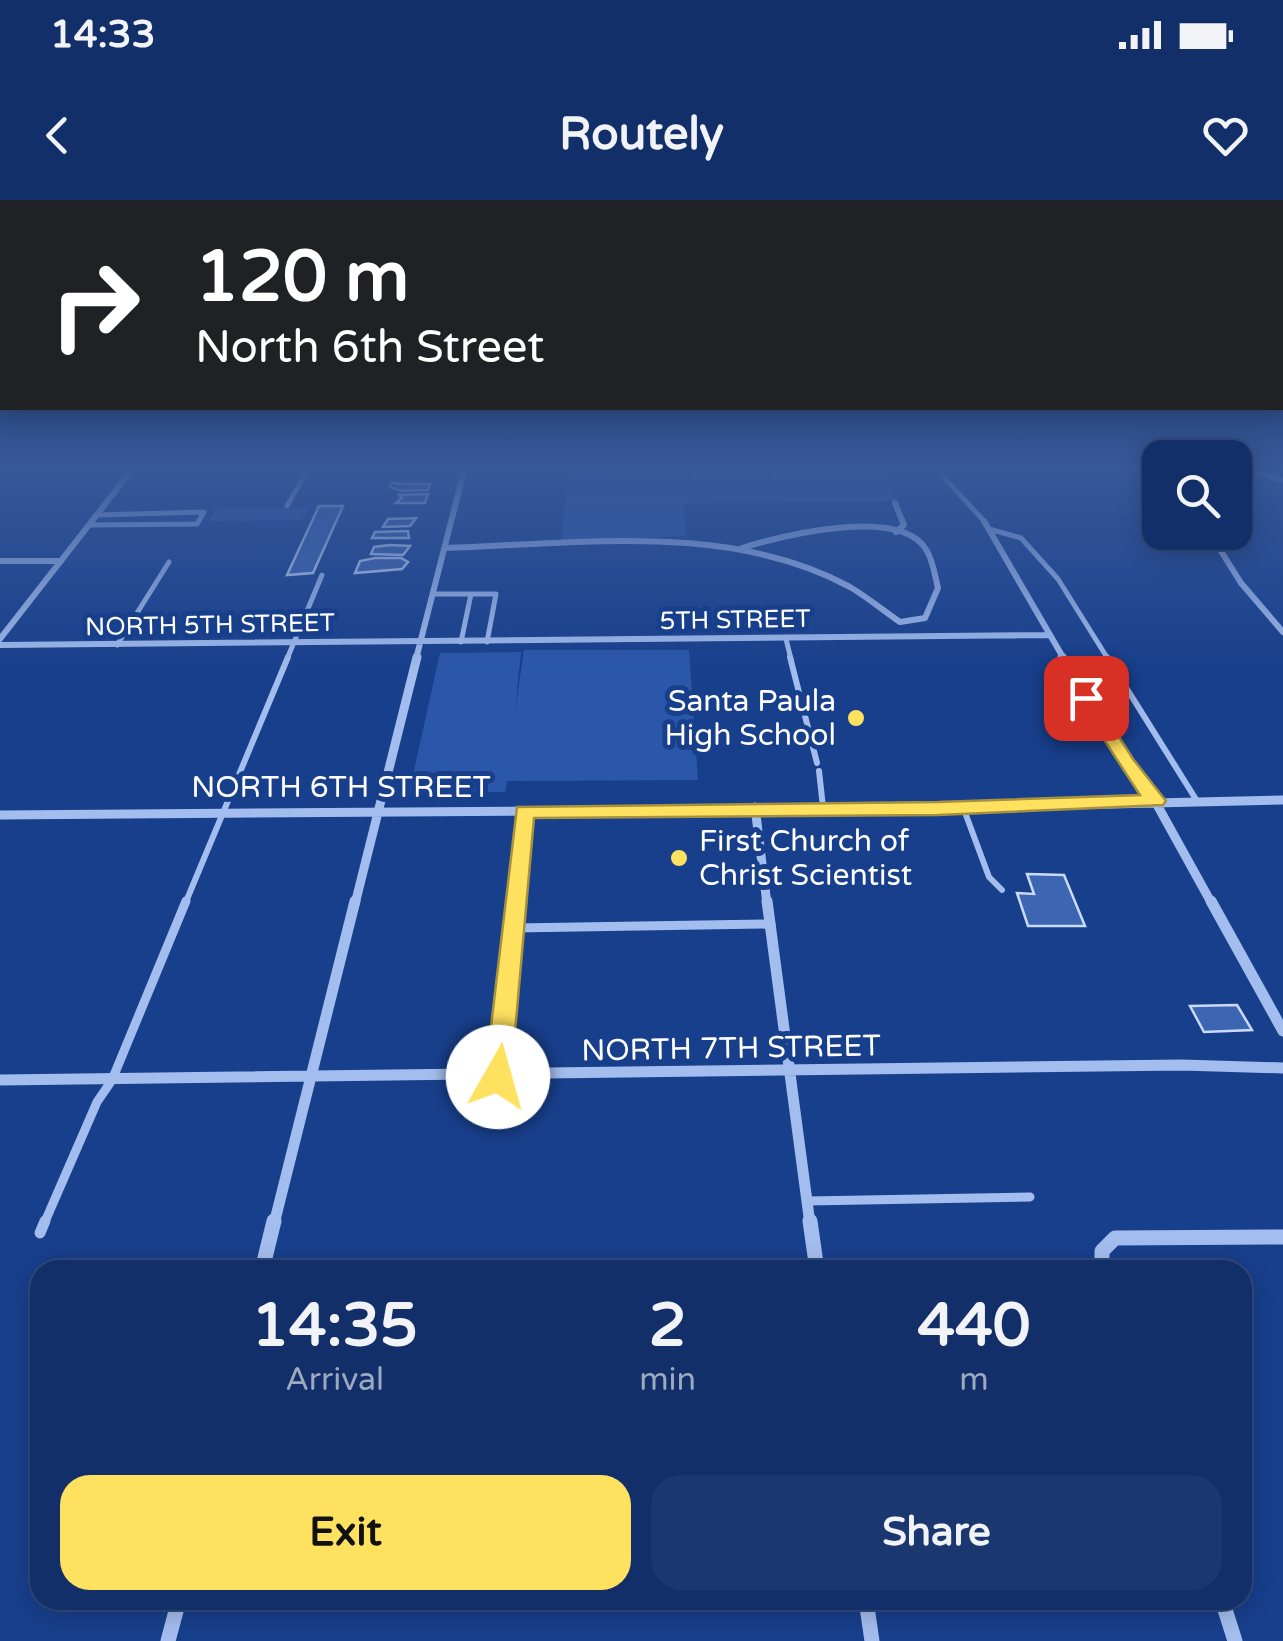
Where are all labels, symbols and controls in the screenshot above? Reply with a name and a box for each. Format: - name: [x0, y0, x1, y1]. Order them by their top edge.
- text: 14:33: [50, 12, 155, 58]
- icon: back: [30, 108, 85, 163]
- text: Routely: [559, 108, 724, 162]
- icon: heart: [1198, 108, 1253, 163]
- text: 120 m: [195, 236, 409, 320]
- icon: right: [30, 240, 160, 370]
- text: North 6th Street: [195, 321, 545, 375]
- map controls: [1142, 440, 1252, 550]
- button: search: [1142, 440, 1252, 550]
- street label: 5TH STREET: [659, 604, 811, 636]
- street label: NORTH 5TH STREET: [85, 608, 335, 642]
- pin: [1044, 656, 1129, 741]
- icon: arrive: [1059, 671, 1114, 726]
- place label: Santa Paula High School: [664, 683, 836, 754]
- marker: Santa Paula High School: [845, 707, 867, 729]
- street label: NORTH 6TH STREET: [191, 769, 491, 806]
- place label: First Church of Christ Scientist: [699, 823, 912, 894]
- marker: First Church of Christ Scientist: [668, 847, 690, 869]
- position arrow: [446, 1025, 550, 1129]
- street label: NORTH 7TH STREET: [581, 1027, 881, 1070]
- text: 14:35: [251, 1290, 418, 1362]
- text: 2: [649, 1290, 686, 1362]
- text: 440: [917, 1290, 1031, 1362]
- text: Arrival: [285, 1361, 384, 1399]
- text: min: [639, 1361, 696, 1399]
- text: m: [959, 1361, 989, 1399]
- button: Exit: [60, 1475, 631, 1590]
- button: Share: [651, 1475, 1222, 1590]

